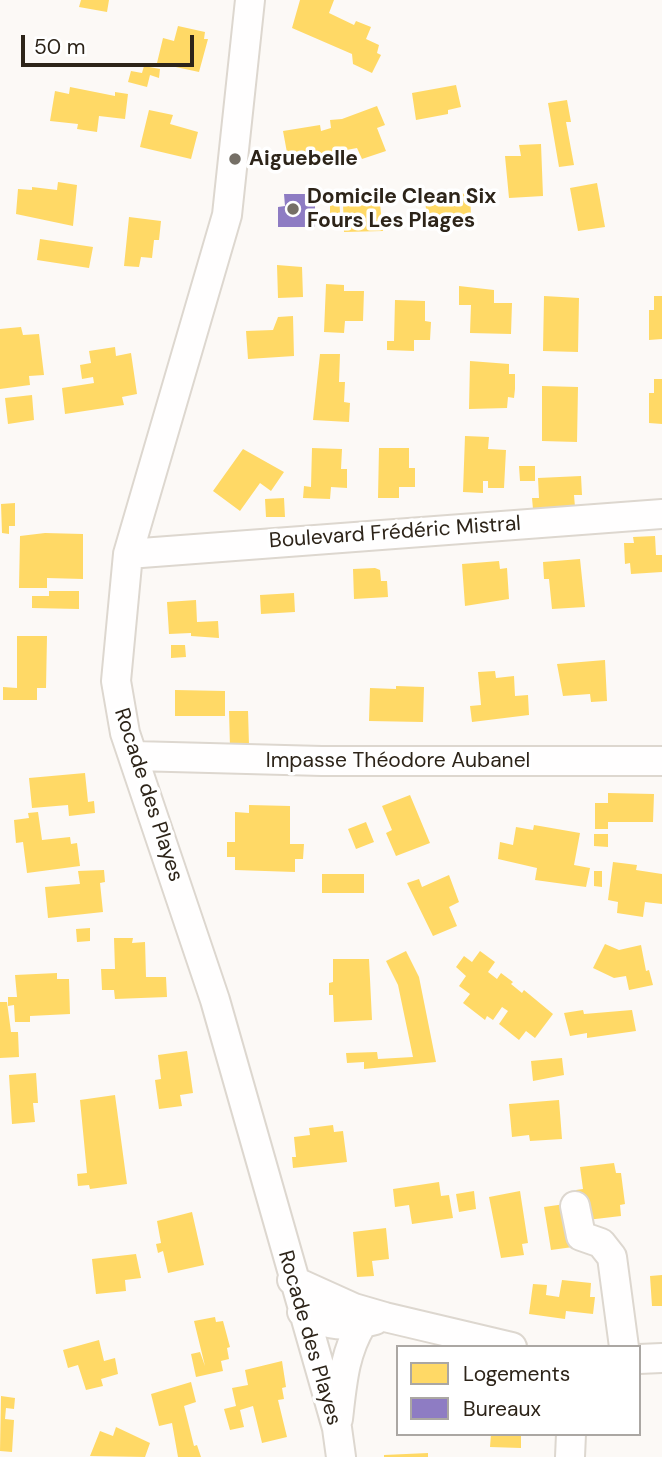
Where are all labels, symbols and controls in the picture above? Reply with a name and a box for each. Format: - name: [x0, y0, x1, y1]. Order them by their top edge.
- scale bar: [24, 21, 198, 65]
- text: 50 m: [34, 33, 85, 61]
- place label: Aiguebelle: [249, 146, 358, 172]
- marker: Aiguebelle: [227, 151, 243, 167]
- place label: Domicile Clean Six Fours Les Plages: [307, 184, 496, 234]
- marker: Domicile Clean Six Fours Les Plages: [285, 201, 301, 217]
- street label: Boulevard Frédéric Mistral: [268, 512, 522, 554]
- street label: Rocade des Playes: [108, 705, 188, 885]
- street label: Impasse Théodore Aubanel: [266, 748, 530, 774]
- street label: Rocade des Playes: [272, 1248, 346, 1428]
- legend: [396, 1345, 641, 1436]
- text: Logements: [463, 1360, 570, 1388]
- text: Bureaux: [463, 1395, 541, 1423]

